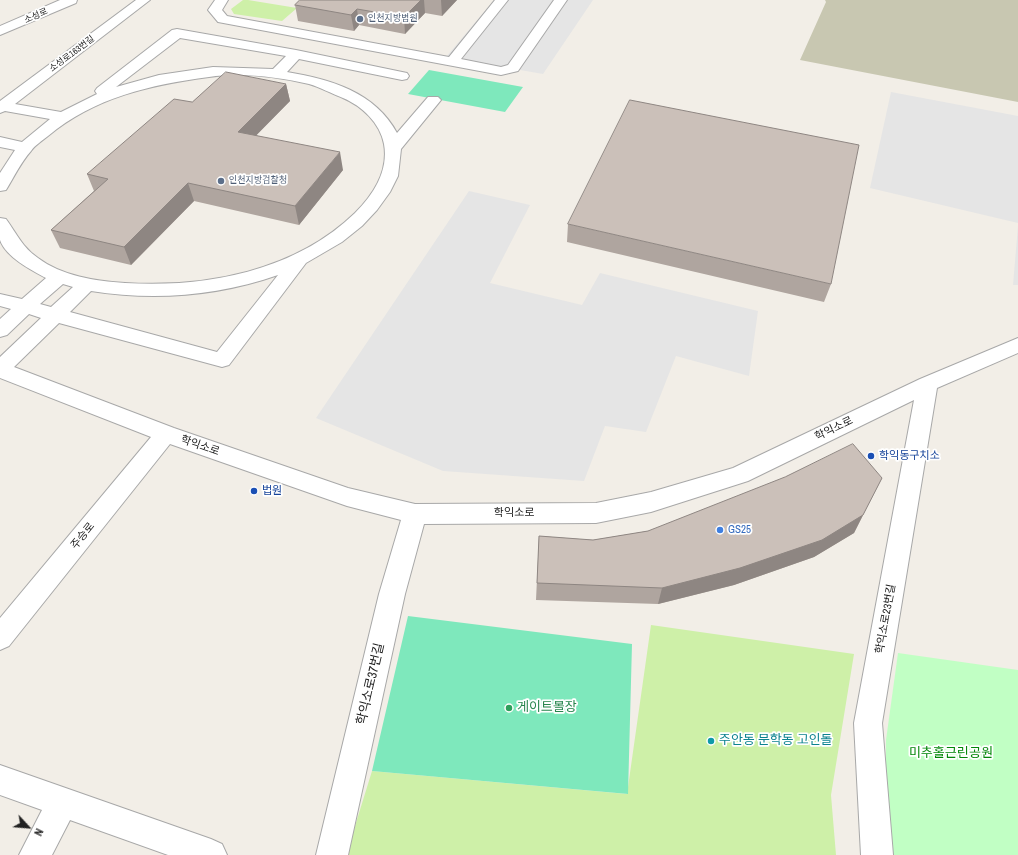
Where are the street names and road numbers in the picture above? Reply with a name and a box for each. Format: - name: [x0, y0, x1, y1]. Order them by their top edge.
- street label: 소성로: [22, 6, 50, 26]
- street label: 소성로163번길: [47, 34, 97, 74]
- street label: 학익소로: [813, 414, 855, 444]
- street label: 학익소로: [179, 433, 221, 459]
- street label: 학익소로: [494, 506, 534, 520]
- street label: 주승로: [68, 520, 98, 552]
- street label: 학익소로23번길: [873, 583, 899, 655]
- street label: 학익소로37번길: [354, 642, 388, 726]

